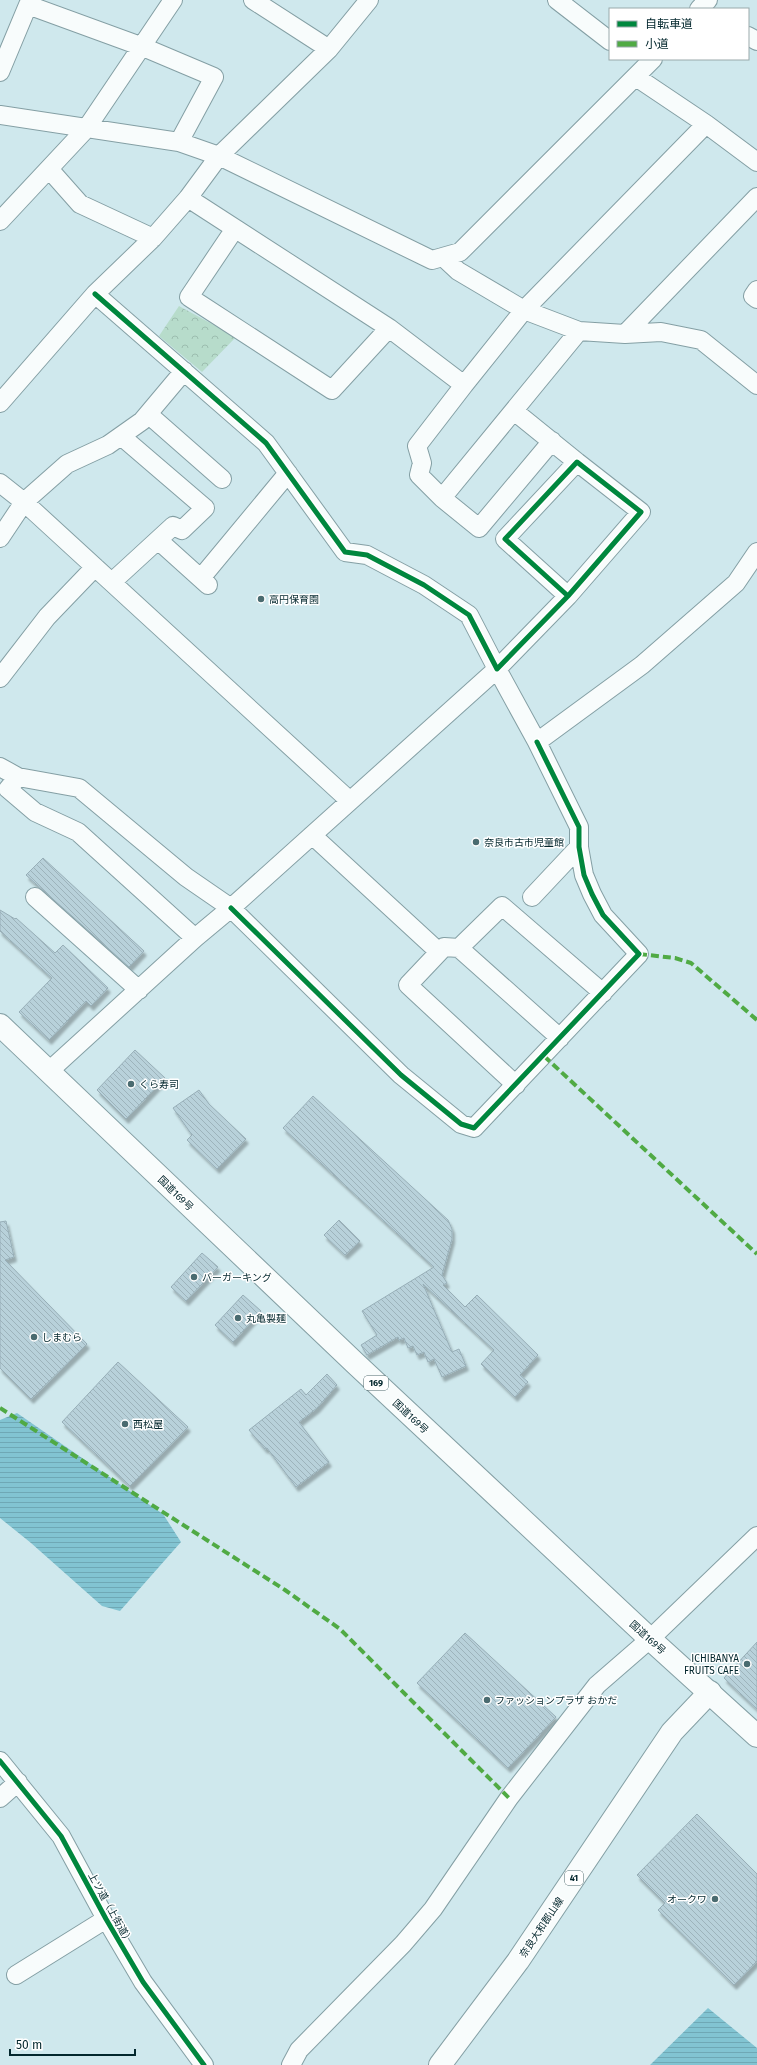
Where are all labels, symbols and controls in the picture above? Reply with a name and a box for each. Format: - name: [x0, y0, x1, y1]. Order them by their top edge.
- legend: [609, 8, 749, 60]
- text: 自転車道: [645, 17, 693, 31]
- text: 小道: [645, 37, 669, 51]
- marker: 高円保育園: [256, 594, 266, 604]
- place label: 高円保育園: [269, 594, 319, 606]
- marker: 奈良市古市児童館: [471, 837, 481, 847]
- place label: 奈良市古市児童館: [484, 837, 564, 849]
- marker: くら寿司: [126, 1079, 136, 1089]
- place label: くら寿司: [139, 1079, 179, 1091]
- street label: 国道169号: [155, 1174, 196, 1214]
- marker: バーガーキング: [189, 1272, 199, 1282]
- place label: バーガーキング: [202, 1272, 272, 1284]
- marker: 丸亀製麺: [233, 1313, 243, 1323]
- place label: 丸亀製麺: [246, 1313, 286, 1325]
- marker: しまむら: [29, 1332, 39, 1342]
- place label: しまむら: [42, 1332, 82, 1344]
- road number: 169: [364, 1376, 388, 1390]
- street label: 国道169号: [390, 1397, 431, 1436]
- marker: 西松屋: [120, 1419, 130, 1429]
- place label: 西松屋: [133, 1419, 163, 1431]
- street label: 国道169号: [627, 1618, 668, 1657]
- place label: ICHIBANYA FRUITS CAFE: [684, 1653, 739, 1677]
- marker: ICHIBANYA FRUITS CAFE: [742, 1659, 752, 1669]
- marker: ファッションプラザ おかだ: [482, 1695, 492, 1705]
- place label: ファッションプラザ おかだ: [495, 1695, 617, 1707]
- street label: 上ツ道（上街道）: [85, 1871, 135, 1946]
- road number: 41: [565, 1871, 583, 1885]
- place label: オークワ: [667, 1894, 707, 1906]
- marker: オークワ: [710, 1894, 720, 1904]
- street label: 奈良大和郡山線: [517, 1895, 566, 1960]
- scale bar: [10, 2031, 135, 2057]
- text: 50 m: [16, 2038, 42, 2052]

